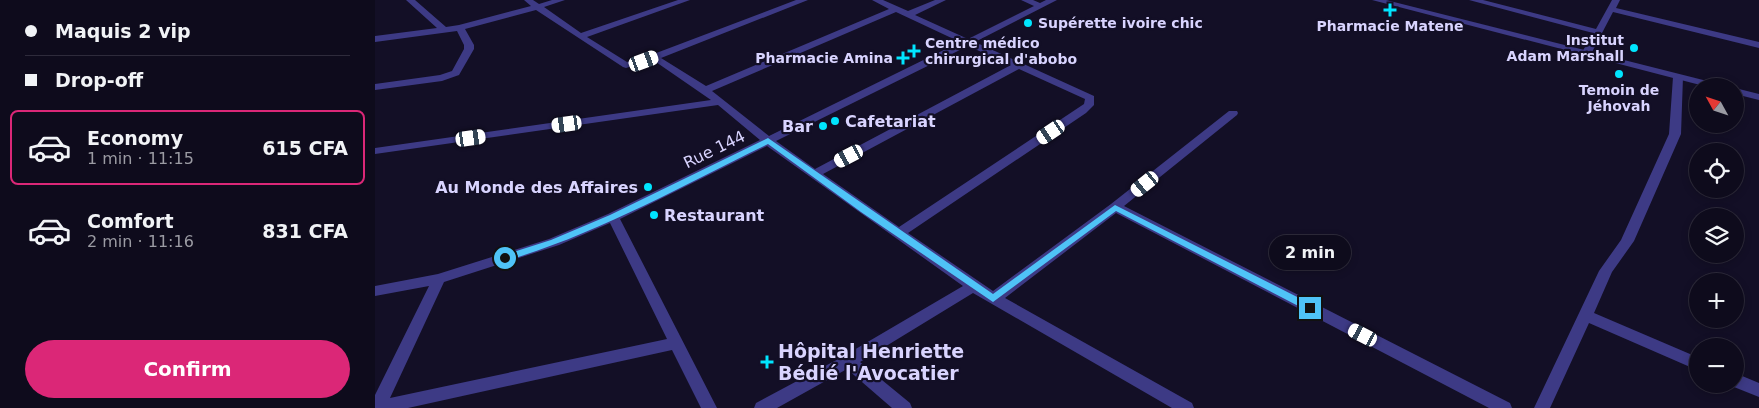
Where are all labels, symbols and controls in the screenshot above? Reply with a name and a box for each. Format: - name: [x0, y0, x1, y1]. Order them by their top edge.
- marker: Pharmacie Matene: [1384, 4, 1396, 16]
- place label: Supérette ivoire chic: [1038, 15, 1203, 31]
- marker: Supérette ivoire chic: [1022, 17, 1034, 29]
- place label: Pharmacie Matene: [1316, 18, 1464, 34]
- text: Maquis 2 vip: [55, 20, 191, 42]
- place label: Institut Adam Marshall: [1507, 32, 1624, 64]
- place label: Centre médico chirurgical d'abobo: [925, 35, 1077, 67]
- marker: Institut Adam Marshall: [1628, 42, 1640, 54]
- marker: Centre médico chirurgical d'abobo: [907, 44, 921, 58]
- car: [627, 49, 660, 73]
- place label: Pharmacie Amina: [755, 50, 893, 66]
- marker: Pharmacie Amina: [897, 52, 909, 64]
- marker: Temoin de Jéhovah: [1613, 68, 1625, 80]
- text: Drop-off: [55, 69, 143, 91]
- north arrow: [1689, 78, 1744, 132]
- map controls: [1689, 78, 1744, 393]
- place label: Temoin de Jéhovah: [1579, 82, 1659, 114]
- place label: Cafetariat: [845, 112, 936, 131]
- car: [551, 114, 582, 134]
- marker: Cafetariat: [829, 115, 841, 127]
- place label: Bar: [782, 117, 813, 136]
- car: [1034, 117, 1067, 147]
- marker: Bar: [817, 120, 829, 132]
- icon: car: [27, 125, 72, 170]
- street label: Rue 144: [680, 126, 748, 172]
- text: Economy: [87, 127, 183, 149]
- car: [455, 128, 486, 148]
- text: 615 CFA: [262, 137, 348, 159]
- car: [832, 142, 865, 170]
- button: locate: [1689, 143, 1744, 198]
- text: 1 min · 11:15: [87, 149, 194, 168]
- car: [1128, 169, 1161, 199]
- place label: Au Monde des Affaires: [435, 178, 638, 197]
- marker: Au Monde des Affaires: [642, 181, 654, 193]
- place label: Restaurant: [664, 206, 765, 225]
- icon: car: [27, 208, 72, 253]
- button: layers: [1689, 208, 1744, 263]
- marker: Restaurant: [648, 209, 660, 221]
- text: Comfort: [87, 210, 174, 232]
- text: 831 CFA: [262, 220, 348, 242]
- text: 2 min · 11:16: [87, 232, 194, 251]
- callout: 2 min: [1269, 236, 1351, 270]
- text: 2 min: [1285, 243, 1335, 262]
- route start: [494, 247, 516, 269]
- button: +: [1689, 273, 1744, 328]
- route end: [1299, 297, 1321, 319]
- car: [1346, 322, 1379, 348]
- button: −: [1689, 338, 1744, 393]
- button: Confirm: [25, 340, 350, 398]
- place label: Hôpital Henriette Bédié l'Avocatier: [778, 340, 964, 384]
- marker: Hôpital Henriette Bédié l'Avocatier: [760, 355, 774, 369]

